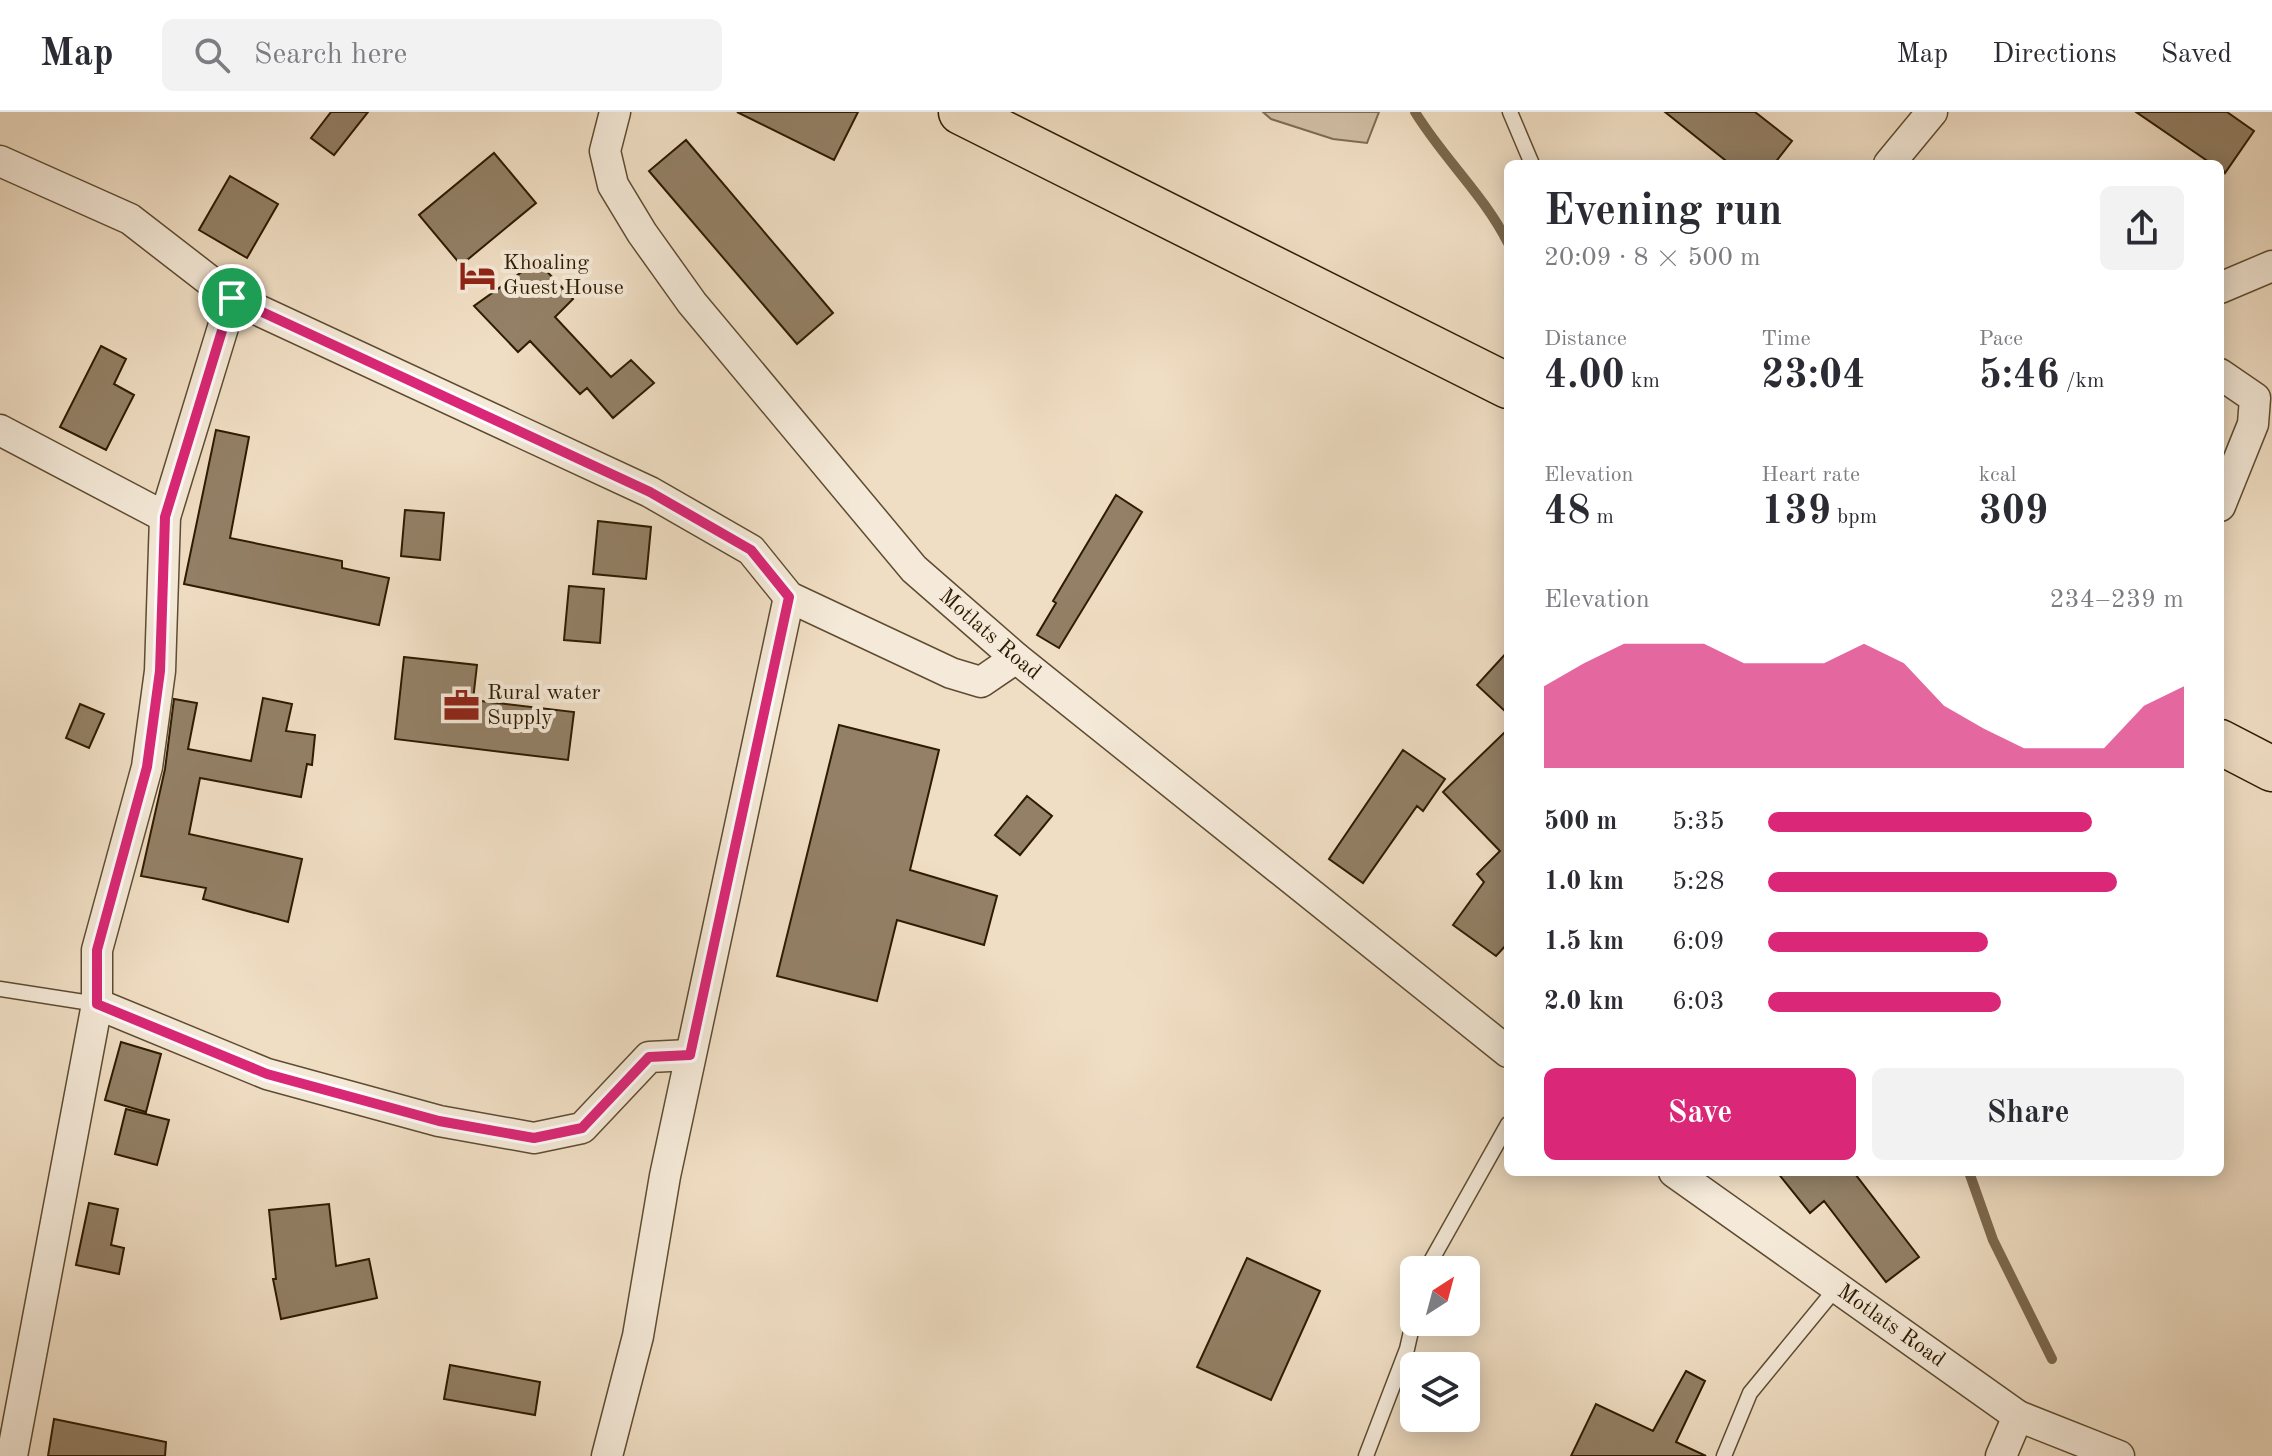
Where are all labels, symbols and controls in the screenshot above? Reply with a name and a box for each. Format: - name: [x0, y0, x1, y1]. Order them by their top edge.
- search box: [162, 19, 722, 91]
- icon: search: [190, 33, 234, 77]
- text: Map: [40, 36, 114, 74]
- text: Search here: [254, 40, 407, 70]
- text: Map: [1896, 41, 1948, 69]
- text: Directions: [1992, 41, 2117, 69]
- text: Saved: [2161, 41, 2232, 69]
- button: share: [2100, 186, 2184, 270]
- text: Evening run: [1544, 190, 1782, 234]
- text: 20:09 · 8 × 500 m: [1544, 245, 1761, 271]
- place label: Khoaling Guest House: [503, 252, 624, 299]
- hotel icon: Khoaling Guest House: [458, 257, 496, 295]
- pin: [198, 264, 266, 332]
- icon: arrive: [210, 276, 254, 320]
- text: Distance: [1544, 328, 1627, 350]
- text: Time: [1761, 328, 1811, 350]
- text: Pace: [1979, 328, 2023, 350]
- text: 4.00: [1544, 357, 1625, 397]
- text: 23:04: [1761, 357, 1865, 397]
- text: 5:46: [1979, 357, 2059, 397]
- text: km: [1625, 370, 1660, 392]
- text: /km: [2059, 370, 2104, 392]
- text: Elevation: [1544, 464, 1634, 486]
- text: Heart rate: [1761, 464, 1860, 486]
- text: kcal: [1979, 464, 2017, 486]
- text: 48: [1544, 493, 1590, 533]
- text: 139: [1761, 493, 1831, 533]
- text: 309: [1979, 493, 2048, 533]
- text: m: [1590, 506, 1614, 528]
- text: bpm: [1831, 506, 1877, 528]
- street label: Motlats Road: [935, 585, 1045, 684]
- text: Elevation: [1544, 587, 1650, 613]
- text: 234–239 m: [2049, 587, 2184, 613]
- place label: Rural water Supply: [487, 682, 601, 729]
- office icon: Rural water Supply: [442, 687, 480, 725]
- text: 500 m: [1544, 809, 1617, 835]
- text: 5:35: [1672, 809, 1725, 835]
- text: 1.0 km: [1544, 869, 1624, 895]
- text: 5:28: [1672, 869, 1725, 895]
- text: 1.5 km: [1544, 929, 1624, 955]
- text: 6:09: [1672, 929, 1725, 955]
- text: 2.0 km: [1544, 989, 1624, 1015]
- text: 6:03: [1672, 989, 1725, 1015]
- button: Save: [1544, 1068, 1856, 1160]
- button: Share: [1872, 1068, 2184, 1160]
- north arrow: [1400, 1256, 1480, 1336]
- map controls: [1400, 1256, 1480, 1432]
- street label: Motlats Road: [1833, 1280, 1949, 1371]
- button: layers: [1400, 1352, 1480, 1432]

